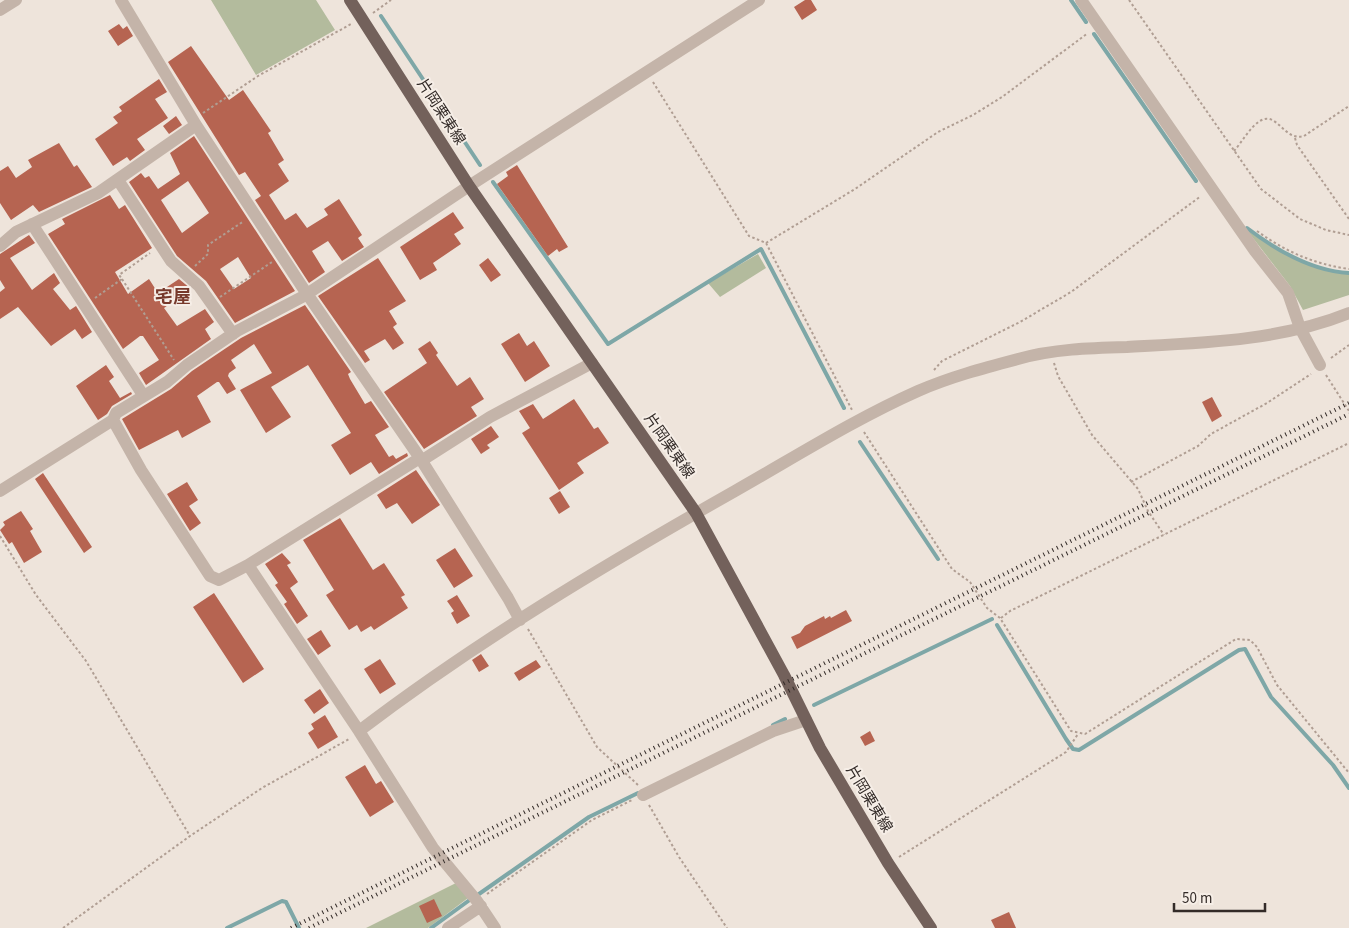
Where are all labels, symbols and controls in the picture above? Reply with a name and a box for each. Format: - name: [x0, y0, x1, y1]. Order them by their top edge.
- street label: 片岡栗東線: [412, 75, 470, 149]
- district label: 宅屋: [155, 285, 191, 310]
- street label: 片岡栗東線: [639, 409, 699, 483]
- street label: 片岡栗東線: [841, 761, 897, 837]
- scale bar: [1174, 880, 1265, 912]
- text: 50 m: [1182, 888, 1212, 909]

